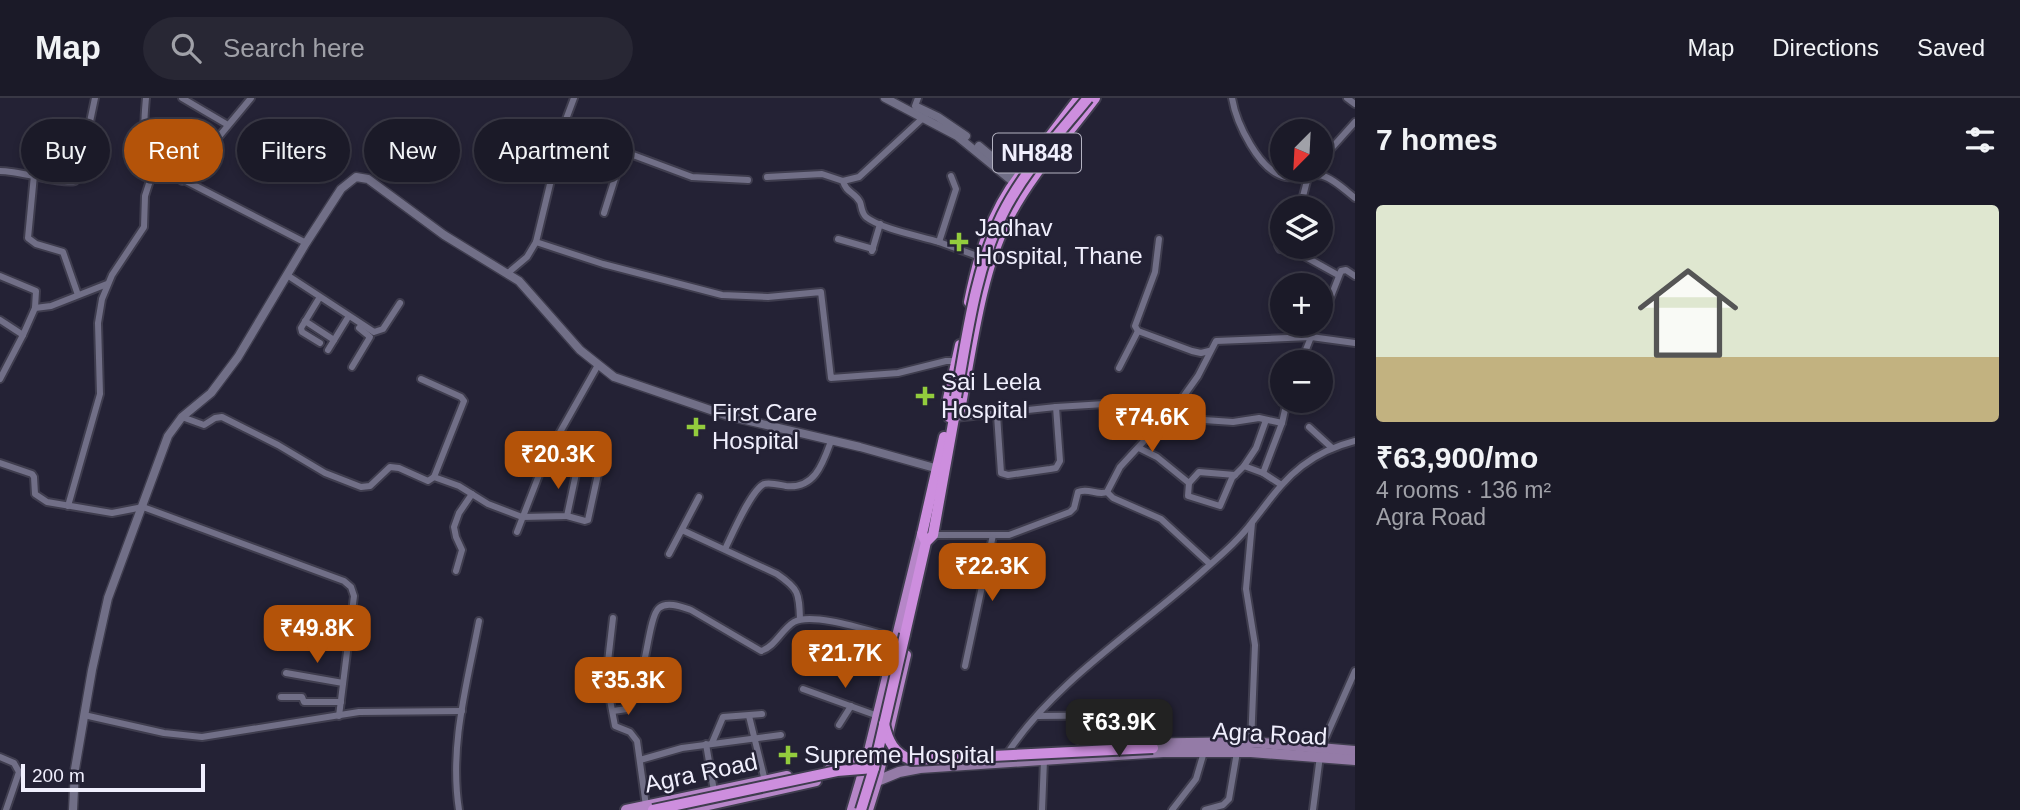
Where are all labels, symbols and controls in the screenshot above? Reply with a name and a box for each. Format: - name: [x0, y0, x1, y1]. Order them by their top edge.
- search box: [143, 17, 633, 80]
- text: Map: [35, 29, 101, 66]
- icon: search: [167, 29, 205, 67]
- text: Search here: [223, 33, 365, 63]
- text: Map: [1688, 34, 1734, 61]
- text: Directions: [1772, 34, 1879, 61]
- text: Saved: [1917, 34, 1985, 61]
- chip: Buy: [21, 119, 110, 182]
- chip: Rent: [124, 119, 223, 182]
- chip: Filters: [237, 119, 350, 182]
- chip: New: [364, 119, 460, 182]
- chip: Apartment: [474, 119, 633, 182]
- north arrow: [1270, 119, 1334, 182]
- map controls: [1270, 119, 1333, 413]
- icon: filters: [1961, 121, 1999, 159]
- text: 7 homes: [1376, 123, 1498, 156]
- road number: NH848: [993, 134, 1081, 172]
- button: layers: [1270, 196, 1333, 259]
- place label: Jadhav Hospital, Thane: [975, 214, 1143, 269]
- marker: Jadhav Hospital, Thane: [949, 232, 969, 252]
- icon: home: [1625, 250, 1751, 376]
- button: +: [1270, 273, 1333, 336]
- button: −: [1270, 350, 1333, 413]
- place label: Sai Leela Hospital: [941, 368, 1042, 423]
- marker: Sai Leela Hospital: [915, 386, 935, 406]
- pin: ₹74.6K: [1095, 394, 1209, 454]
- place label: First Care Hospital: [712, 399, 817, 454]
- text: ₹74.6K: [1115, 404, 1189, 430]
- marker: First Care Hospital: [686, 417, 706, 437]
- pin: ₹20.3K: [501, 432, 615, 491]
- text: ₹20.3K: [521, 441, 595, 467]
- text: ₹63,900/mo: [1376, 441, 1538, 474]
- text: 4 rooms · 136 m²: [1376, 477, 1551, 503]
- text: Agra Road: [1376, 504, 1486, 530]
- pin: ₹22.3K: [935, 544, 1049, 603]
- text: ₹22.3K: [955, 553, 1029, 579]
- pin: ₹49.8K: [260, 606, 374, 665]
- text: ₹49.8K: [280, 615, 354, 641]
- pin: ₹21.7K: [788, 630, 902, 690]
- text: ₹21.7K: [808, 640, 882, 666]
- pin: ₹35.3K: [571, 658, 685, 717]
- text: ₹35.3K: [591, 667, 665, 693]
- pin: ₹63.9K: [1062, 700, 1176, 759]
- text: ₹63.9K: [1082, 709, 1156, 735]
- street label: Agra Road: [1212, 717, 1328, 750]
- place label: Supreme Hospital: [804, 741, 995, 768]
- marker: Supreme Hospital: [778, 745, 798, 765]
- street label: Agra Road: [642, 747, 760, 798]
- scale bar: [21, 761, 205, 793]
- text: 200 m: [32, 765, 85, 786]

